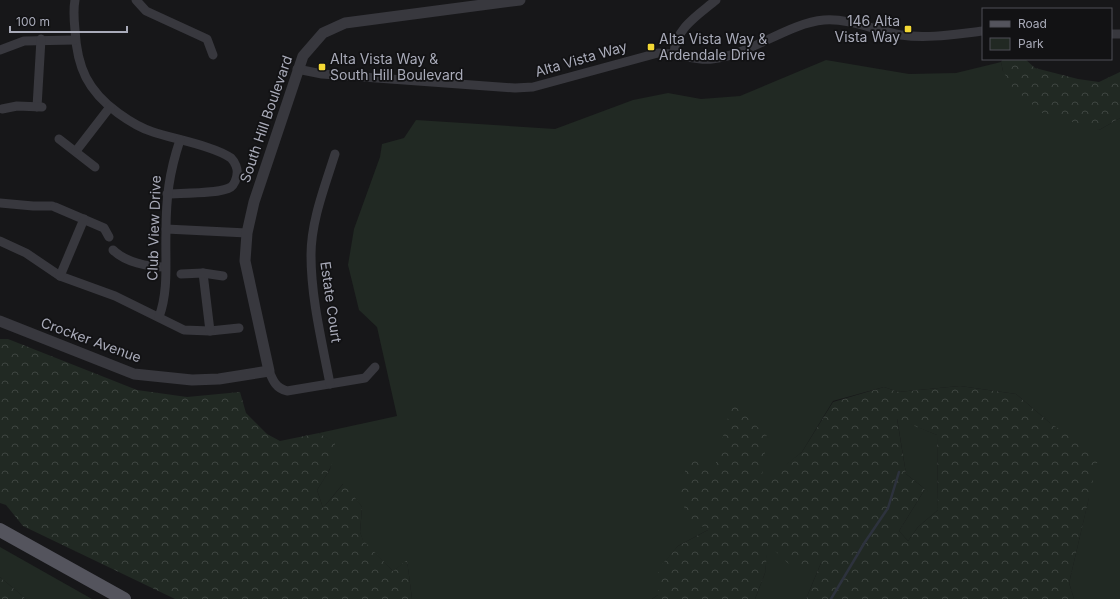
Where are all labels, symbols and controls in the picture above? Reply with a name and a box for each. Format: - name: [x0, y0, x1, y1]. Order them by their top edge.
- scale bar: [10, 8, 127, 34]
- legend: [982, 8, 1112, 60]
- place label: 146 Alta Vista Way: [835, 12, 900, 45]
- text: 100 m: [16, 14, 50, 29]
- text: Road: [1018, 16, 1047, 31]
- marker: 146 Alta Vista Way: [903, 24, 913, 34]
- place label: Alta Vista Way & Ardendale Drive: [659, 30, 767, 63]
- text: Park: [1018, 36, 1044, 51]
- street label: Alta Vista Way: [533, 37, 629, 80]
- marker: Alta Vista Way & Ardendale Drive: [646, 42, 656, 52]
- place label: Alta Vista Way & South Hill Boulevard: [330, 50, 463, 83]
- street label: South Hill Boulevard: [236, 53, 295, 185]
- marker: Alta Vista Way & South Hill Boulevard: [317, 62, 327, 72]
- street label: Club View Drive: [143, 175, 164, 281]
- street label: Estate Court: [317, 260, 346, 344]
- street label: Crocker Avenue: [39, 313, 144, 366]

